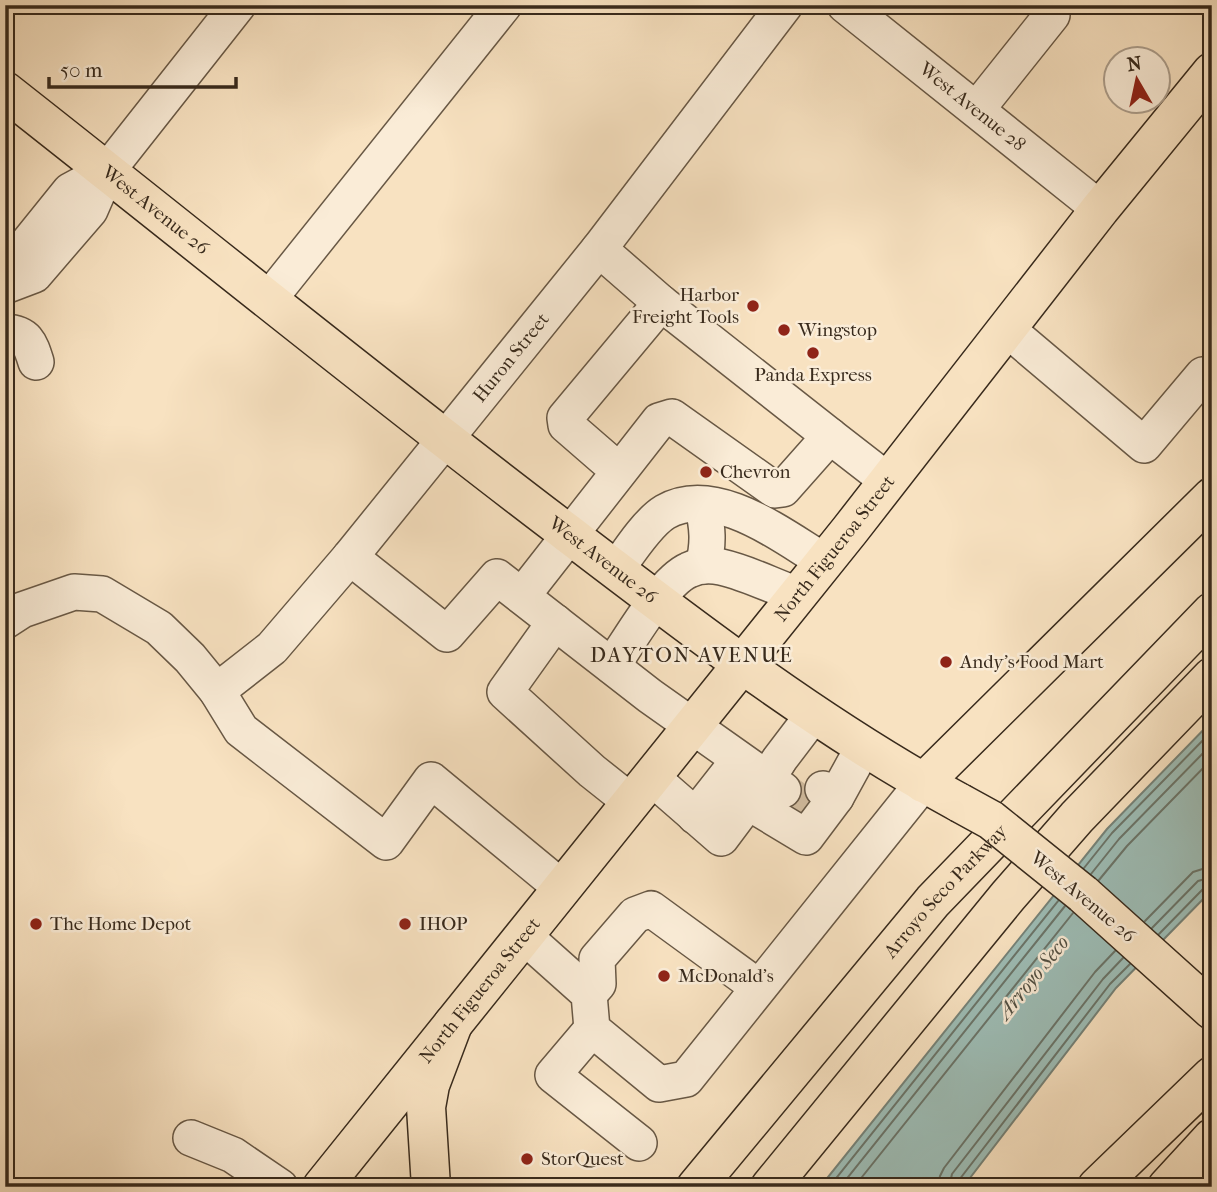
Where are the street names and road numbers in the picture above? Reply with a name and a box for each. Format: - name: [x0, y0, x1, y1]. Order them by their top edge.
- street label: West Avenue 28: [914, 57, 1030, 156]
- street label: West Avenue 26: [97, 160, 214, 260]
- street label: Huron Street: [469, 308, 554, 407]
- street label: North Figueroa Street: [770, 471, 900, 626]
- street label: West Avenue 26: [544, 511, 662, 609]
- street label: Arroyo Seco Parkway: [879, 819, 1012, 963]
- street label: West Avenue 26: [1025, 846, 1140, 948]
- street label: North Figueroa Street: [415, 913, 545, 1068]

